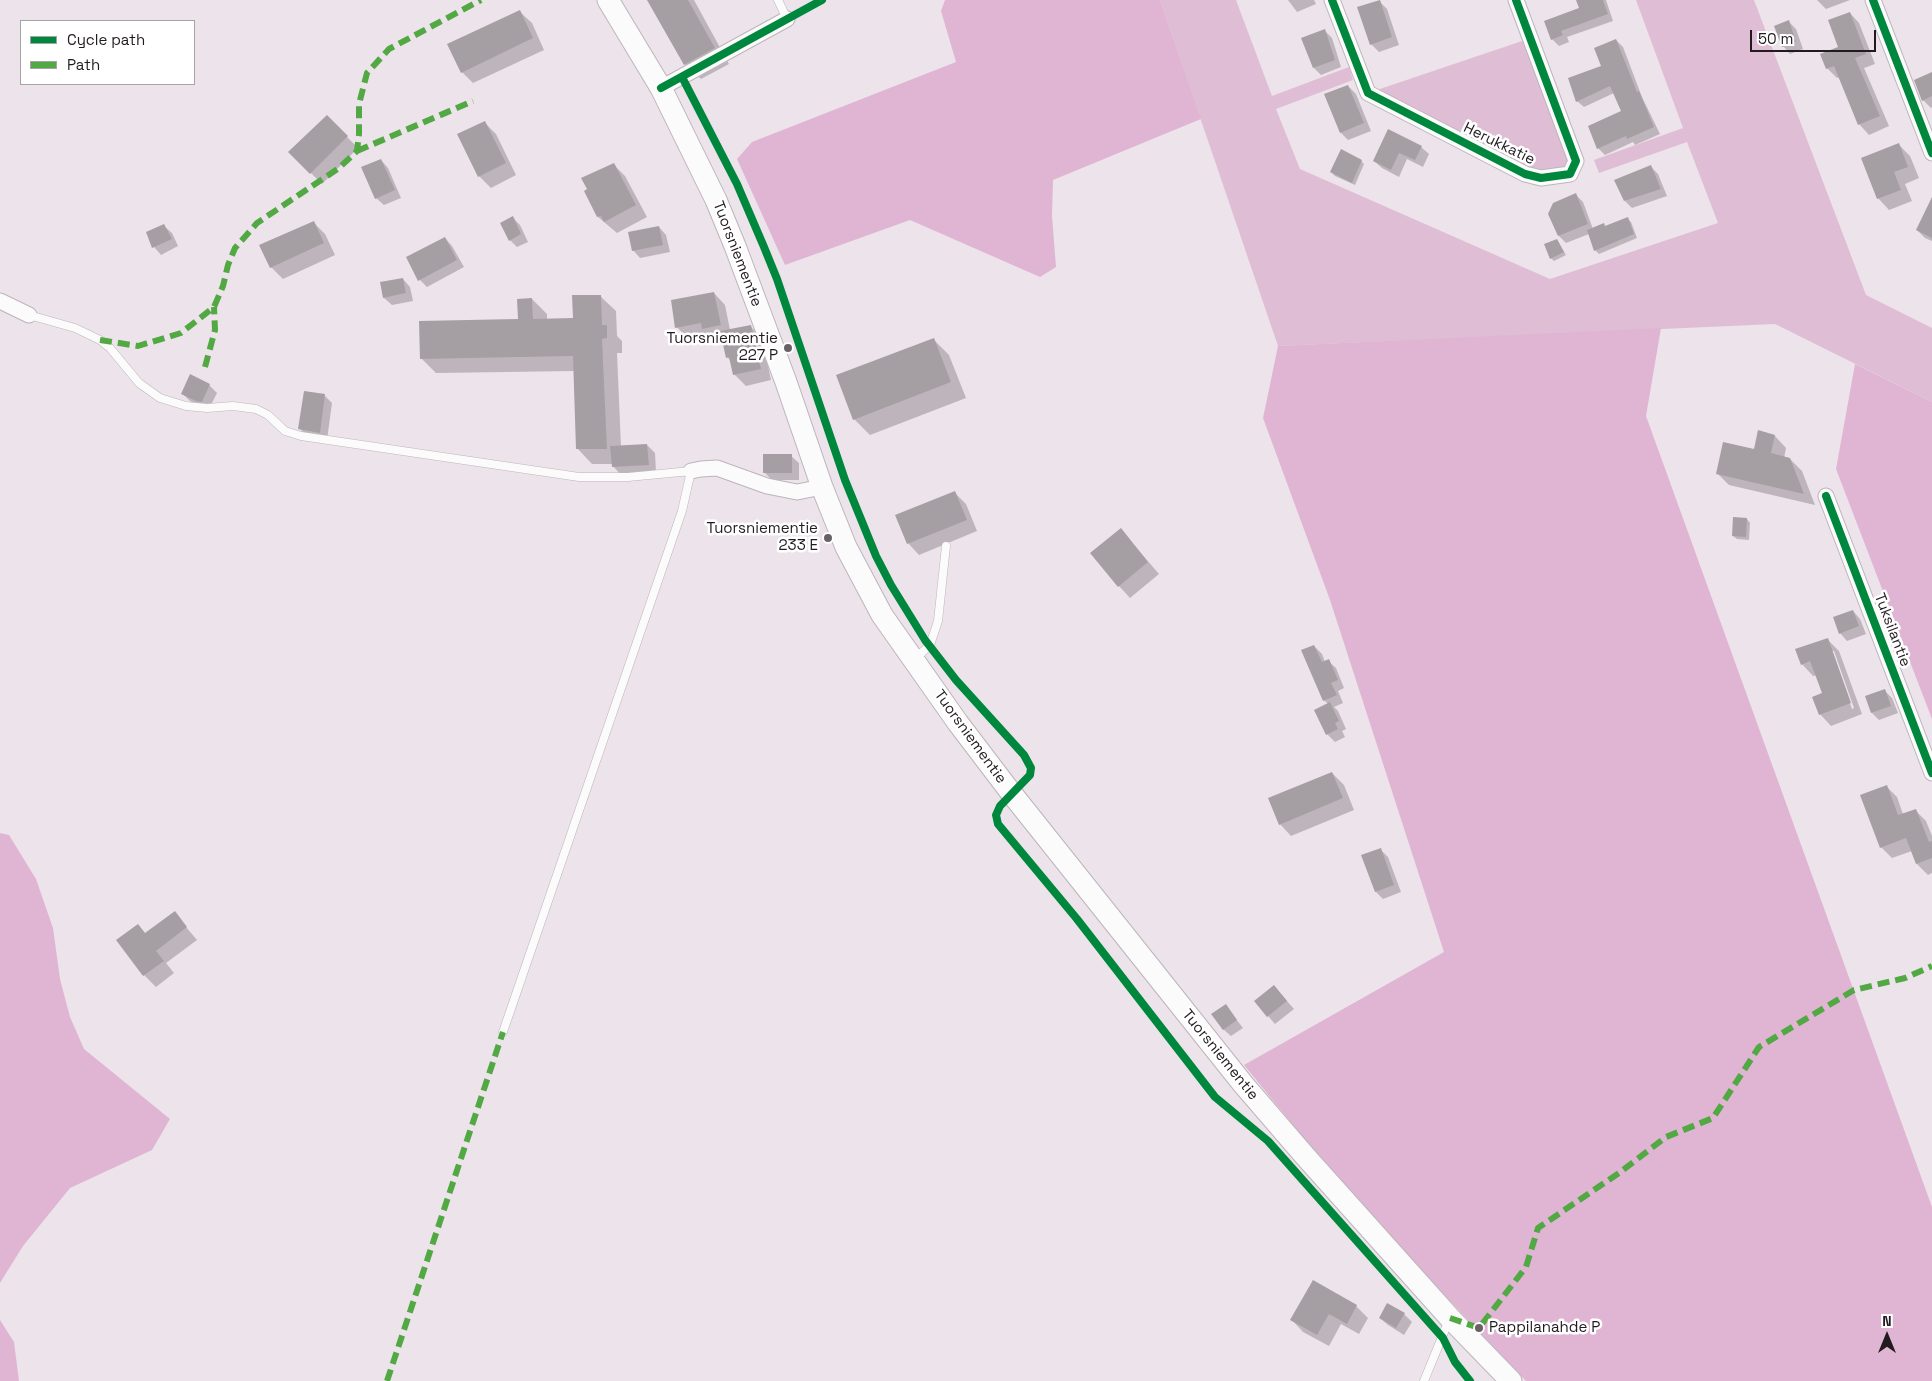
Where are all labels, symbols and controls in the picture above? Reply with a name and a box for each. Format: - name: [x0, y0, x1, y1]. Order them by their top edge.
- legend: [20, 20, 195, 85]
- scale bar: [1752, 20, 1878, 52]
- text: 50 m: [1758, 29, 1793, 48]
- text: Cycle path: [67, 30, 145, 49]
- text: Path: [67, 55, 100, 74]
- street label: Herukkatie: [1460, 119, 1538, 169]
- street label: Tuorsniementie: [709, 199, 765, 309]
- place label: Tuorsniementie 227 P: [667, 330, 778, 365]
- marker: Tuorsniementie 227 P: [782, 342, 794, 354]
- place label: Tuorsniementie 233 E: [707, 520, 818, 555]
- marker: Tuorsniementie 233 E: [822, 532, 834, 544]
- street label: Tuksilantie: [1870, 591, 1914, 669]
- street label: Tuorsniementie: [930, 687, 1010, 787]
- street label: Tuorsniementie: [1178, 1006, 1262, 1104]
- north arrow: [1862, 1311, 1912, 1361]
- text: N: [1882, 1312, 1892, 1330]
- place label: Pappilanahde P: [1489, 1319, 1600, 1337]
- marker: Pappilanahde P: [1473, 1322, 1485, 1334]

